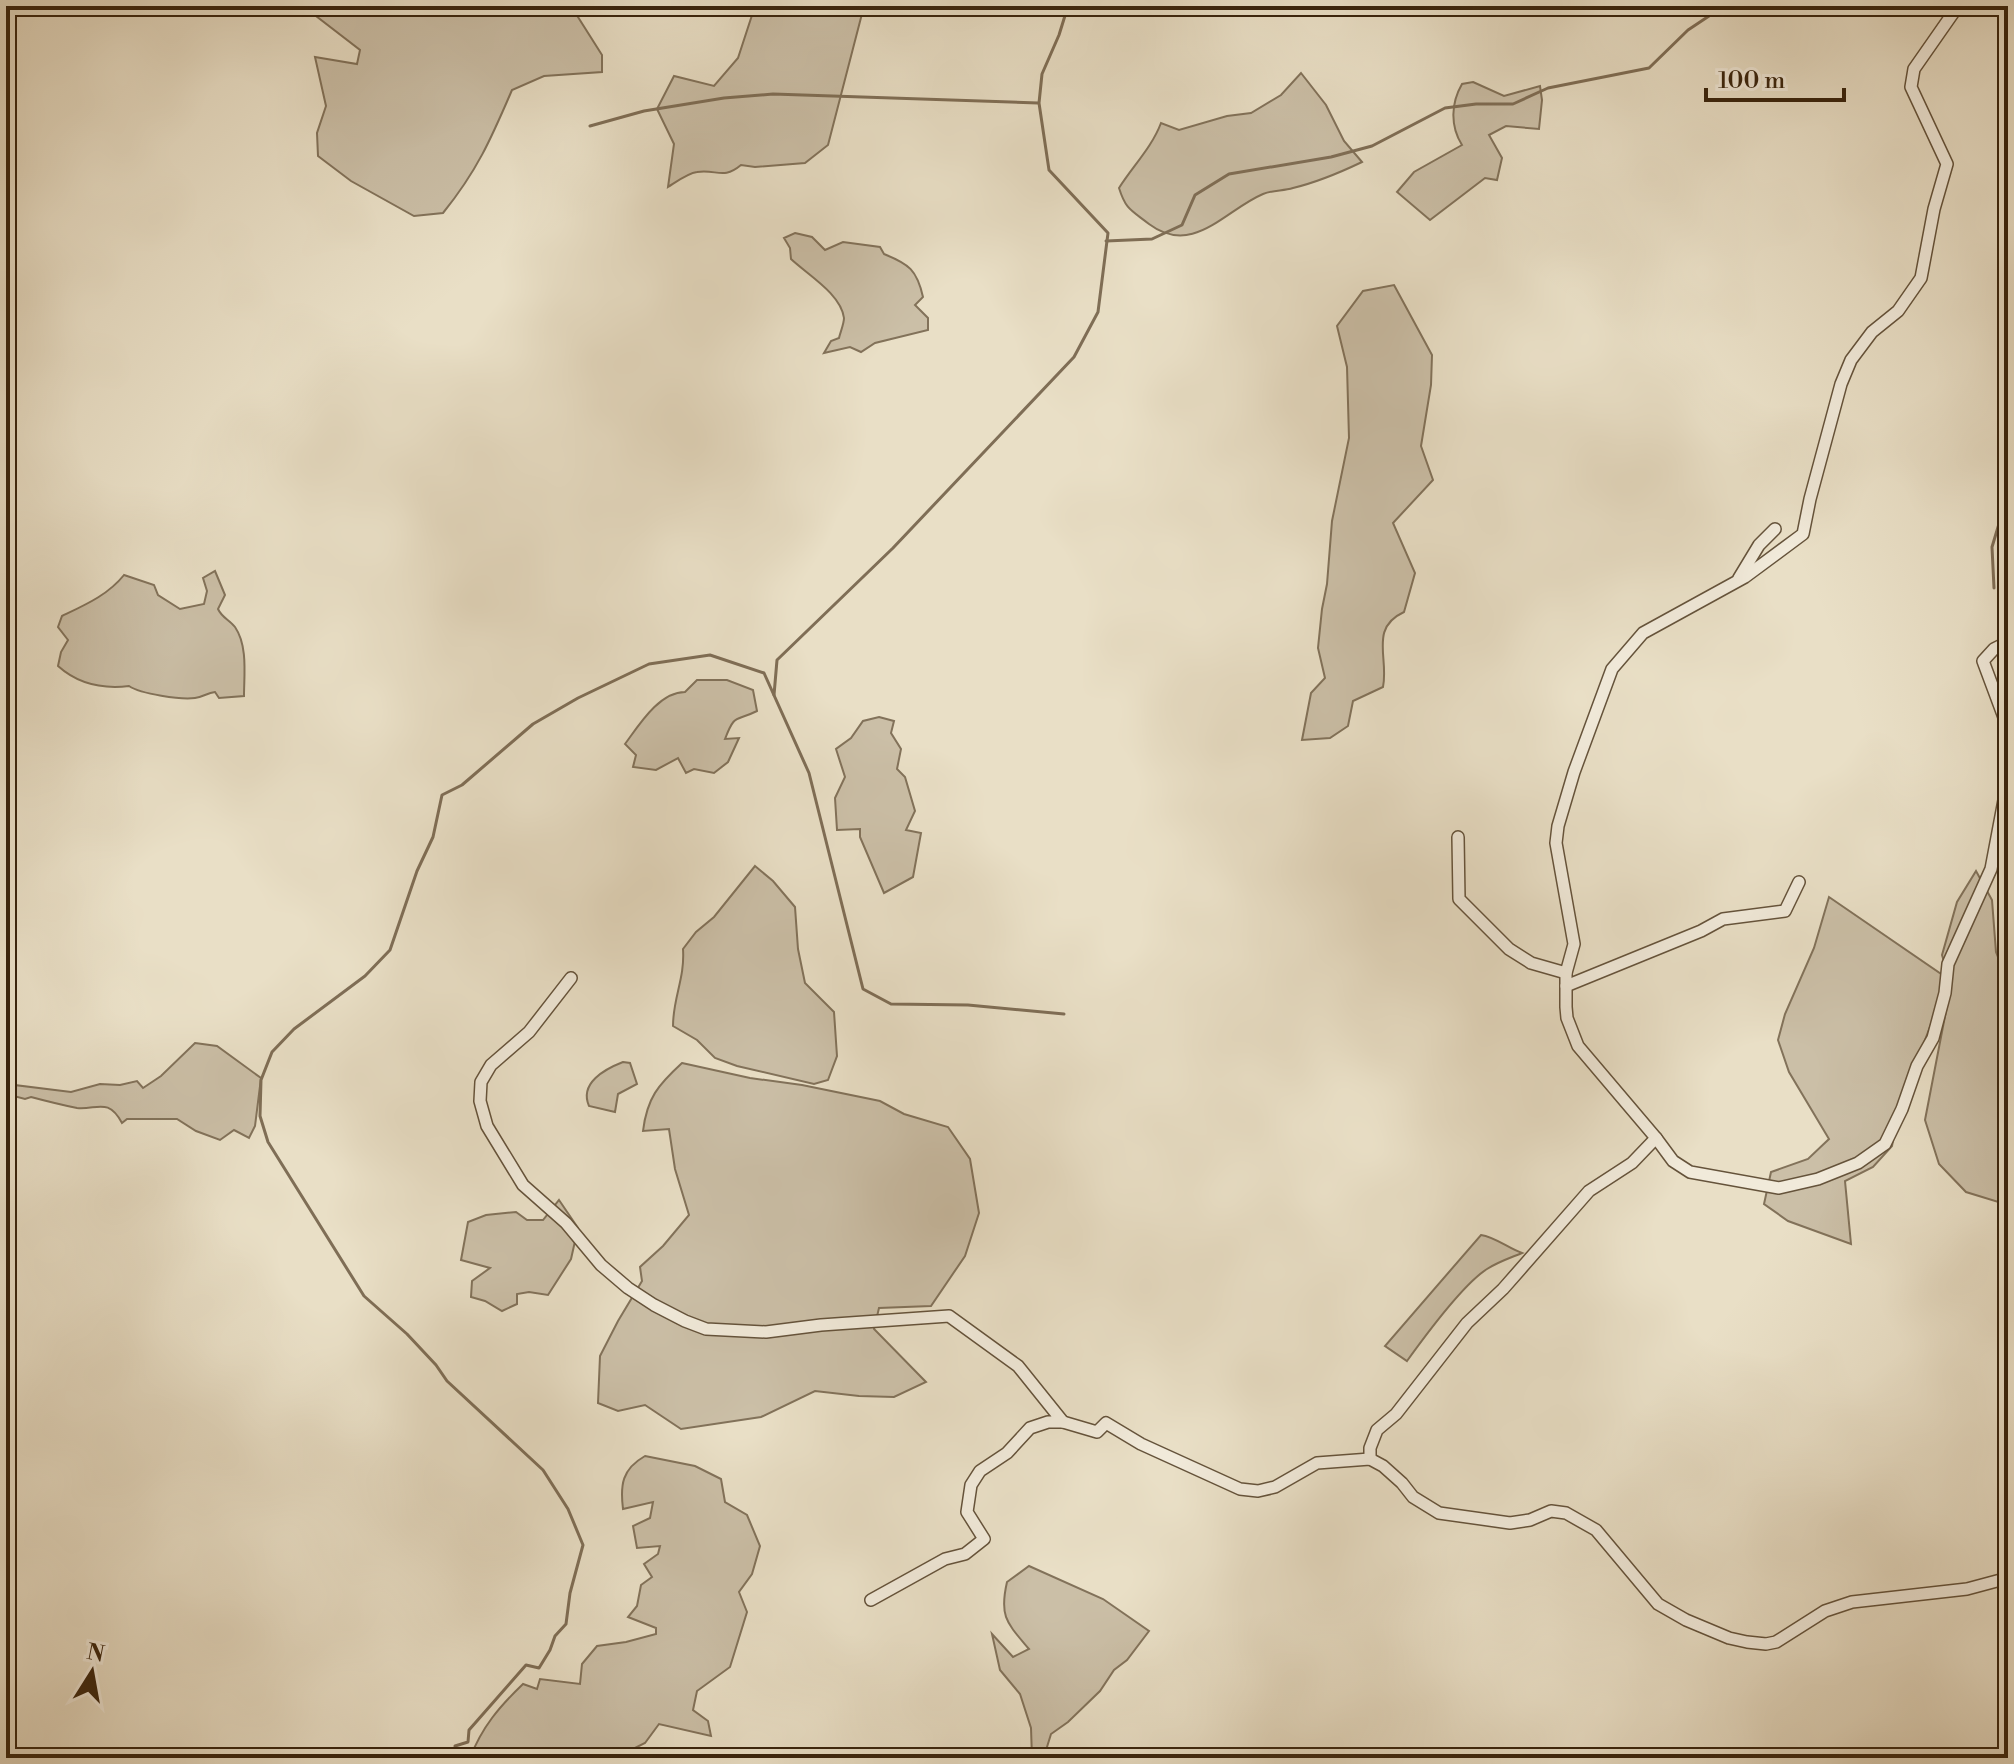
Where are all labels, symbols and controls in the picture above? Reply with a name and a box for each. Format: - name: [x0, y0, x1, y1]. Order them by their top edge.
- scale bar: [1706, 52, 1844, 102]
- text: 100 m: [1718, 66, 1785, 96]
- north arrow: [52, 1632, 132, 1712]
- text: N: [84, 1639, 107, 1669]

